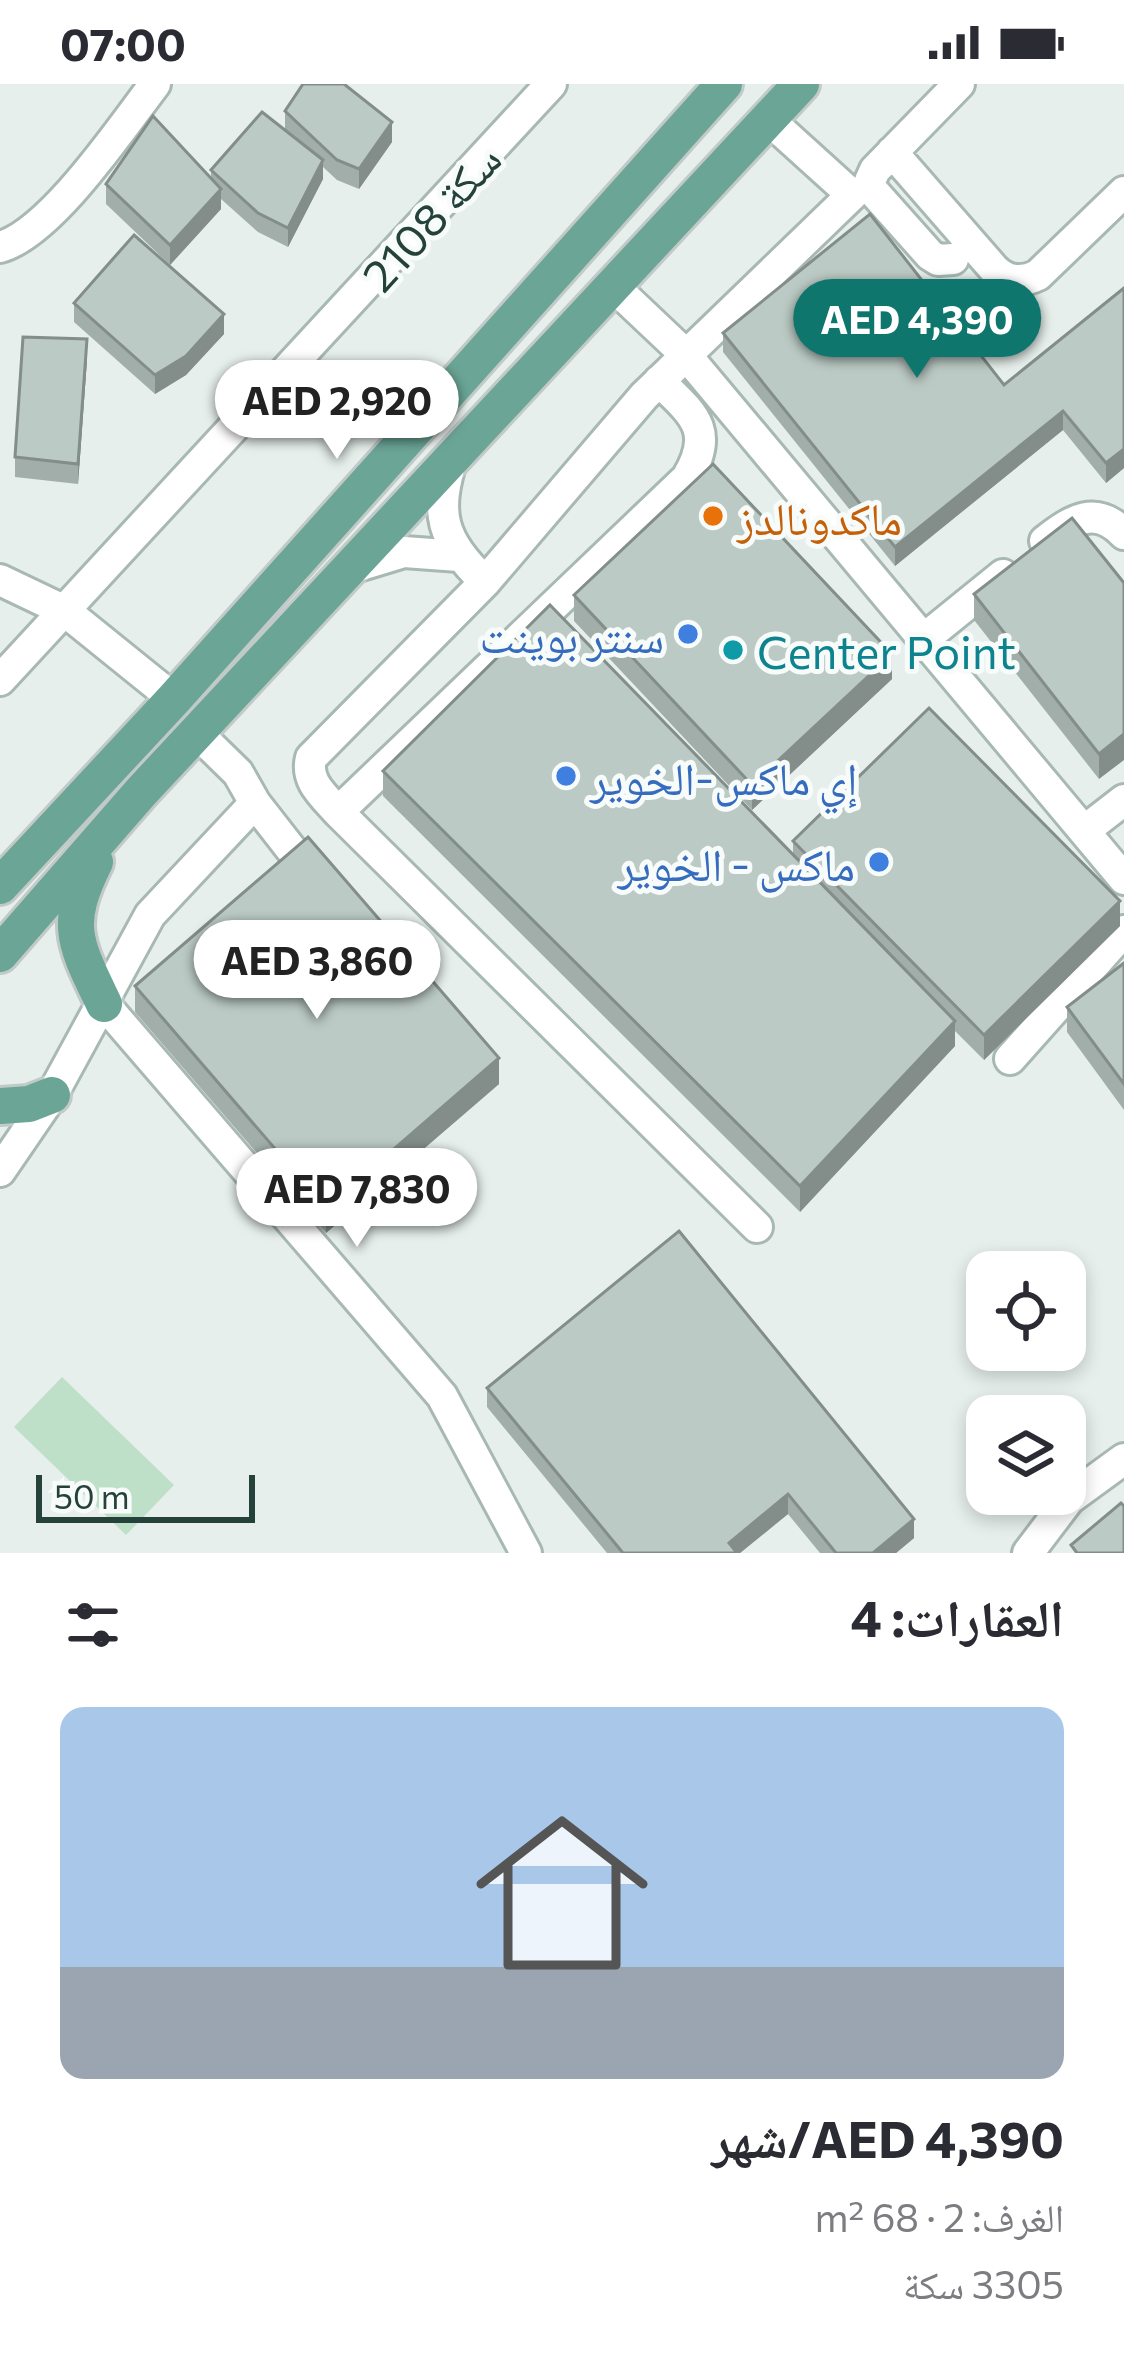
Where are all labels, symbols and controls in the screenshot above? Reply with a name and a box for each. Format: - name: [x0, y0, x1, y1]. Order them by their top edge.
- text: 07:00: [60, 15, 186, 70]
- street label: سكة 2108: [349, 131, 511, 301]
- pin: AED 4,390: [780, 279, 1054, 381]
- text: AED 4,390: [820, 294, 1014, 342]
- pin: AED 2,920: [200, 360, 474, 462]
- text: AED 2,920: [242, 375, 432, 423]
- place label: ماكدونالدز: [736, 489, 902, 544]
- marker: ماكدونالدز: [700, 503, 726, 529]
- place label: سنتر بوينت: [479, 607, 664, 662]
- marker: سنتر بوينت: [675, 621, 701, 647]
- place label: Center Point: [757, 623, 1016, 678]
- marker: Center Point: [720, 637, 746, 663]
- place label: إي ماكس-الخوير: [589, 749, 857, 815]
- marker: إي ماكس-الخوير: [553, 763, 579, 789]
- place label: ماكس - الخوير: [617, 835, 855, 893]
- marker: ماكس - الخوير: [866, 849, 892, 875]
- pin: AED 3,860: [180, 920, 454, 1022]
- text: AED 3,860: [221, 935, 413, 983]
- pin: AED 7,830: [220, 1148, 494, 1250]
- text: AED 7,830: [263, 1163, 451, 1211]
- map controls: [966, 1251, 1086, 1515]
- button: locate: [966, 1251, 1086, 1371]
- button: layers: [966, 1395, 1086, 1515]
- scale bar: [36, 1469, 255, 1522]
- text: 50 m: [54, 1475, 130, 1516]
- text: العقارات: 4: [851, 1585, 1064, 1648]
- icon: filters: [60, 1592, 126, 1658]
- icon: home: [454, 1785, 670, 2001]
- text: AED 4,390/شهر: [712, 2106, 1064, 2169]
- text: الغرف: 2 · 68 m²: [814, 2192, 1064, 2240]
- text: 3305 سكة: [903, 2259, 1064, 2307]

